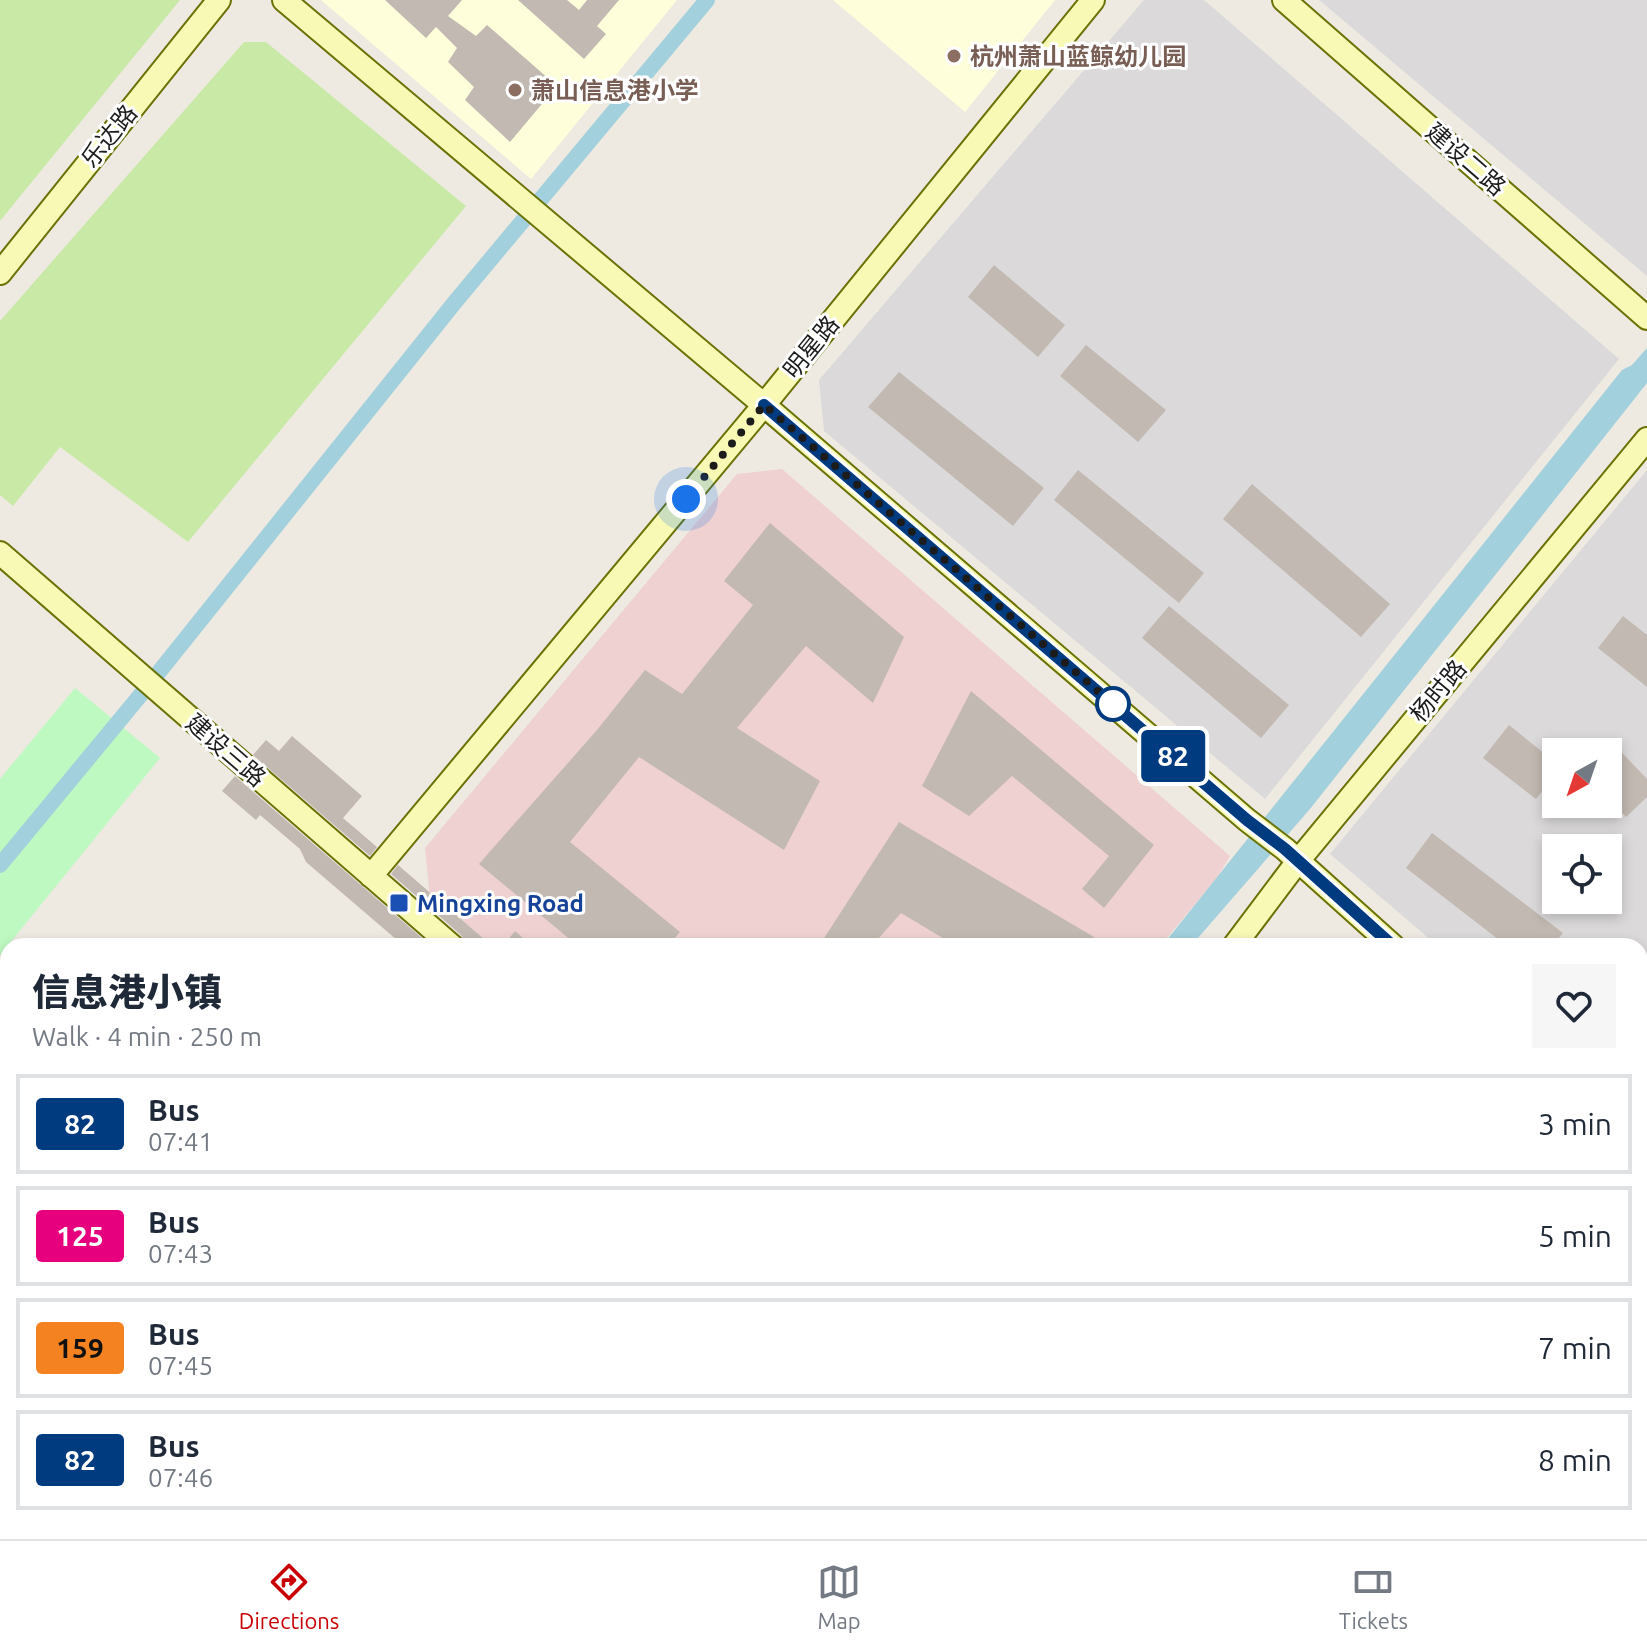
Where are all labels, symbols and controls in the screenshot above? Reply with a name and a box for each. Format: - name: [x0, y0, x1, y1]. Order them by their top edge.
- place label: 杭州萧山蓝鲸幼儿园: [970, 43, 1186, 70]
- marker: 杭州萧山蓝鲸幼儿园: [945, 47, 963, 65]
- place label: 萧山信息港小学: [531, 77, 699, 104]
- marker: 萧山信息港小学: [506, 81, 524, 99]
- street label: 乐达路: [76, 100, 142, 172]
- street label: 建设二路: [1421, 117, 1511, 201]
- street label: 明星路: [778, 311, 844, 383]
- your location: [666, 479, 706, 519]
- street label: 杨时路: [1405, 655, 1471, 727]
- unlabelled marker: [1096, 687, 1130, 721]
- street label: 建设三路: [181, 708, 271, 792]
- line badge: 82: [1137, 730, 1209, 782]
- north arrow: [1542, 738, 1622, 818]
- map controls: [1542, 738, 1622, 914]
- text: 82: [1157, 740, 1189, 771]
- button: locate: [1542, 834, 1622, 914]
- place label: Mingxing Road: [417, 890, 584, 917]
- marker: Mingxing Road: [388, 892, 410, 914]
- button: heart: [1532, 964, 1616, 1048]
- text: 信息港小镇: [32, 971, 222, 1013]
- text: Walk · 4 min · 250 m: [32, 1022, 262, 1051]
- text: Bus: [148, 1093, 200, 1127]
- text: 3 min: [1538, 1107, 1612, 1141]
- text: 82: [64, 1108, 96, 1139]
- text: 07:41: [148, 1127, 213, 1156]
- text: Bus: [148, 1205, 200, 1239]
- text: 5 min: [1538, 1219, 1612, 1253]
- text: 125: [56, 1220, 104, 1251]
- text: 07:43: [148, 1239, 213, 1268]
- text: Bus: [148, 1317, 200, 1351]
- text: 7 min: [1538, 1331, 1612, 1365]
- text: 159: [56, 1332, 104, 1363]
- text: 07:45: [148, 1351, 213, 1380]
- text: Bus: [148, 1429, 200, 1463]
- text: 8 min: [1538, 1443, 1612, 1477]
- text: 82: [64, 1444, 96, 1475]
- text: 07:46: [148, 1463, 213, 1492]
- tab: Directions: [239, 1560, 339, 1633]
- tab: Map: [817, 1560, 861, 1633]
- tab: Tickets: [1339, 1560, 1408, 1633]

